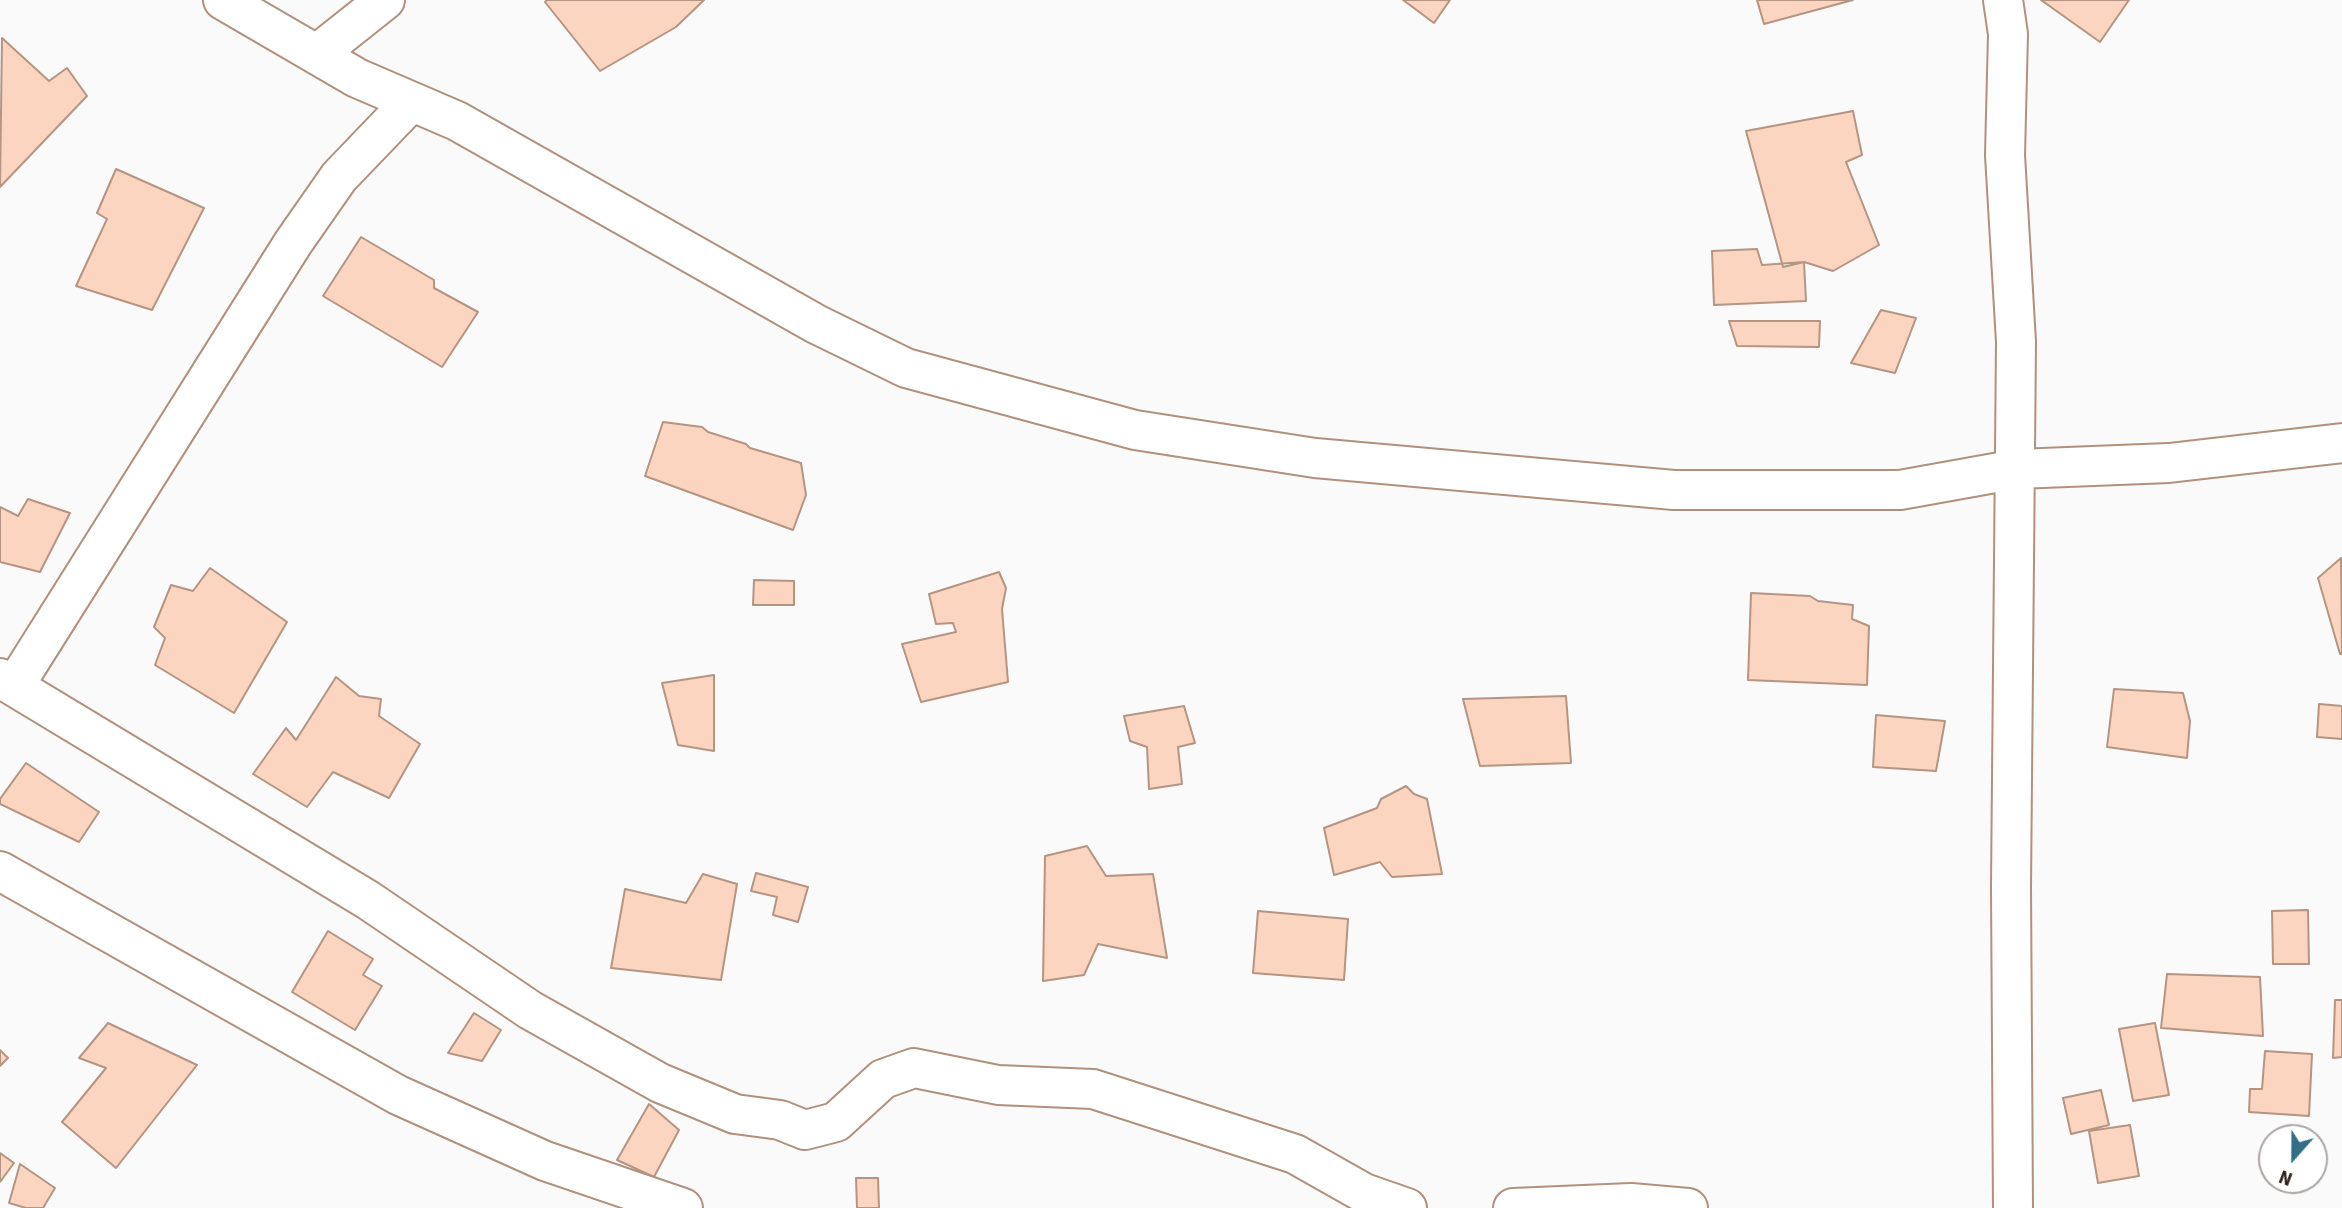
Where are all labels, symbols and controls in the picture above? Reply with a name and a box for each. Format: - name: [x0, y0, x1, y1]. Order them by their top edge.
- north arrow: [2258, 1124, 2328, 1194]
- text: N: [2275, 1162, 2297, 1192]

